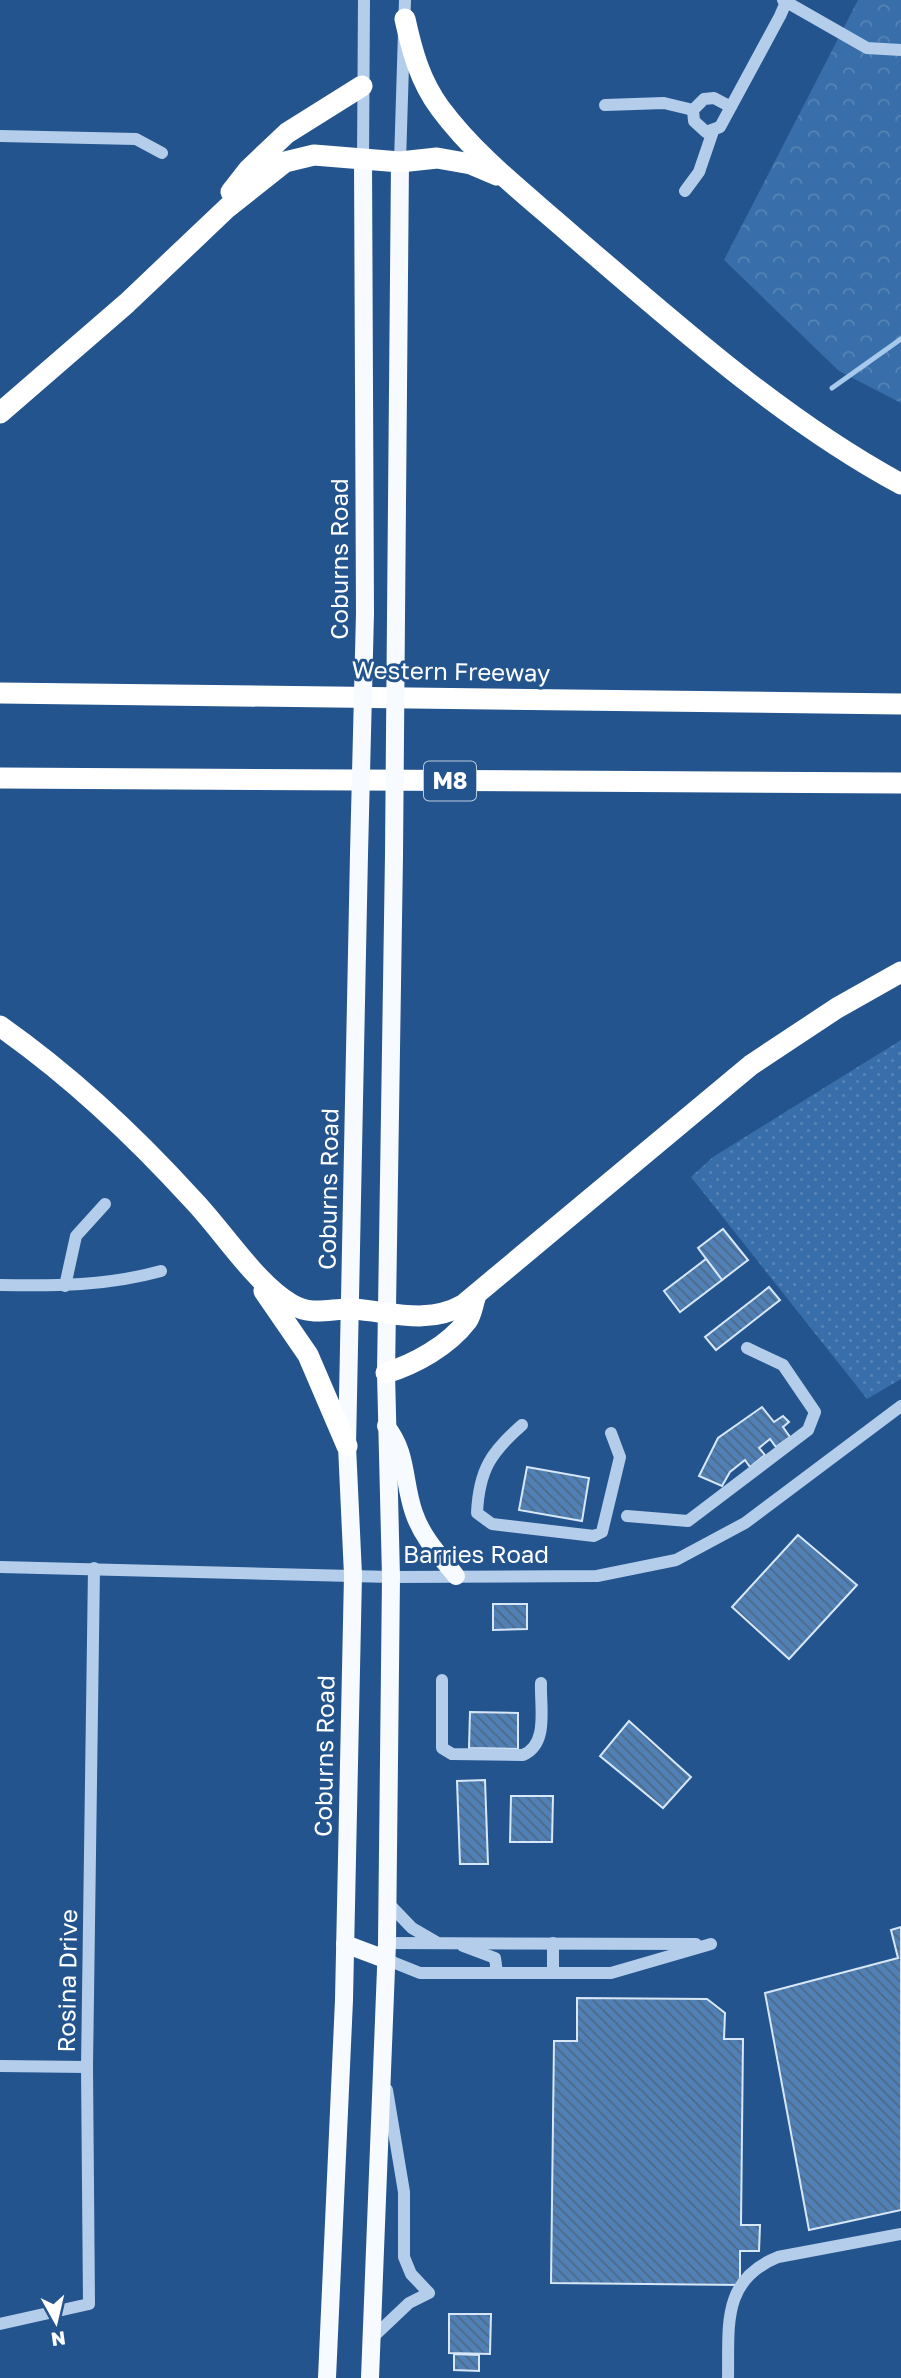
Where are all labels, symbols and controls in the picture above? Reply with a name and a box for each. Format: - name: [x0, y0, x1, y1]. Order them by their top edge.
- street label: Coburns Road: [324, 478, 353, 640]
- street label: Western Freeway: [351, 654, 551, 687]
- road number: M8: [424, 762, 476, 800]
- street label: Coburns Road: [312, 1108, 343, 1270]
- street label: Barries Road: [403, 1539, 549, 1568]
- street label: Coburns Road: [308, 1675, 339, 1837]
- street label: Rosina Drive: [51, 1909, 82, 2053]
- north arrow: [21, 2287, 91, 2357]
- text: N: [50, 2327, 67, 2352]

